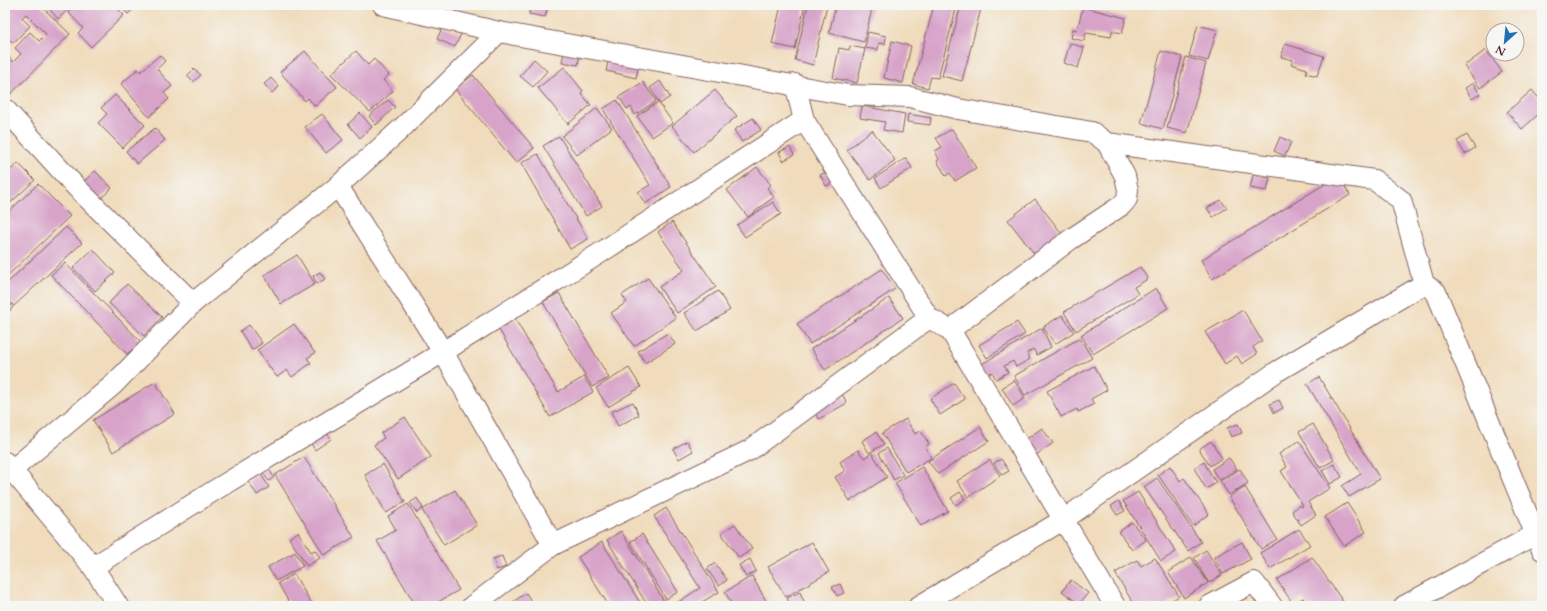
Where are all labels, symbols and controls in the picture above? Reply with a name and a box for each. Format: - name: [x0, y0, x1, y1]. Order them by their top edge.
- north arrow: [1485, 22, 1525, 62]
- text: N: [1493, 41, 1508, 59]

